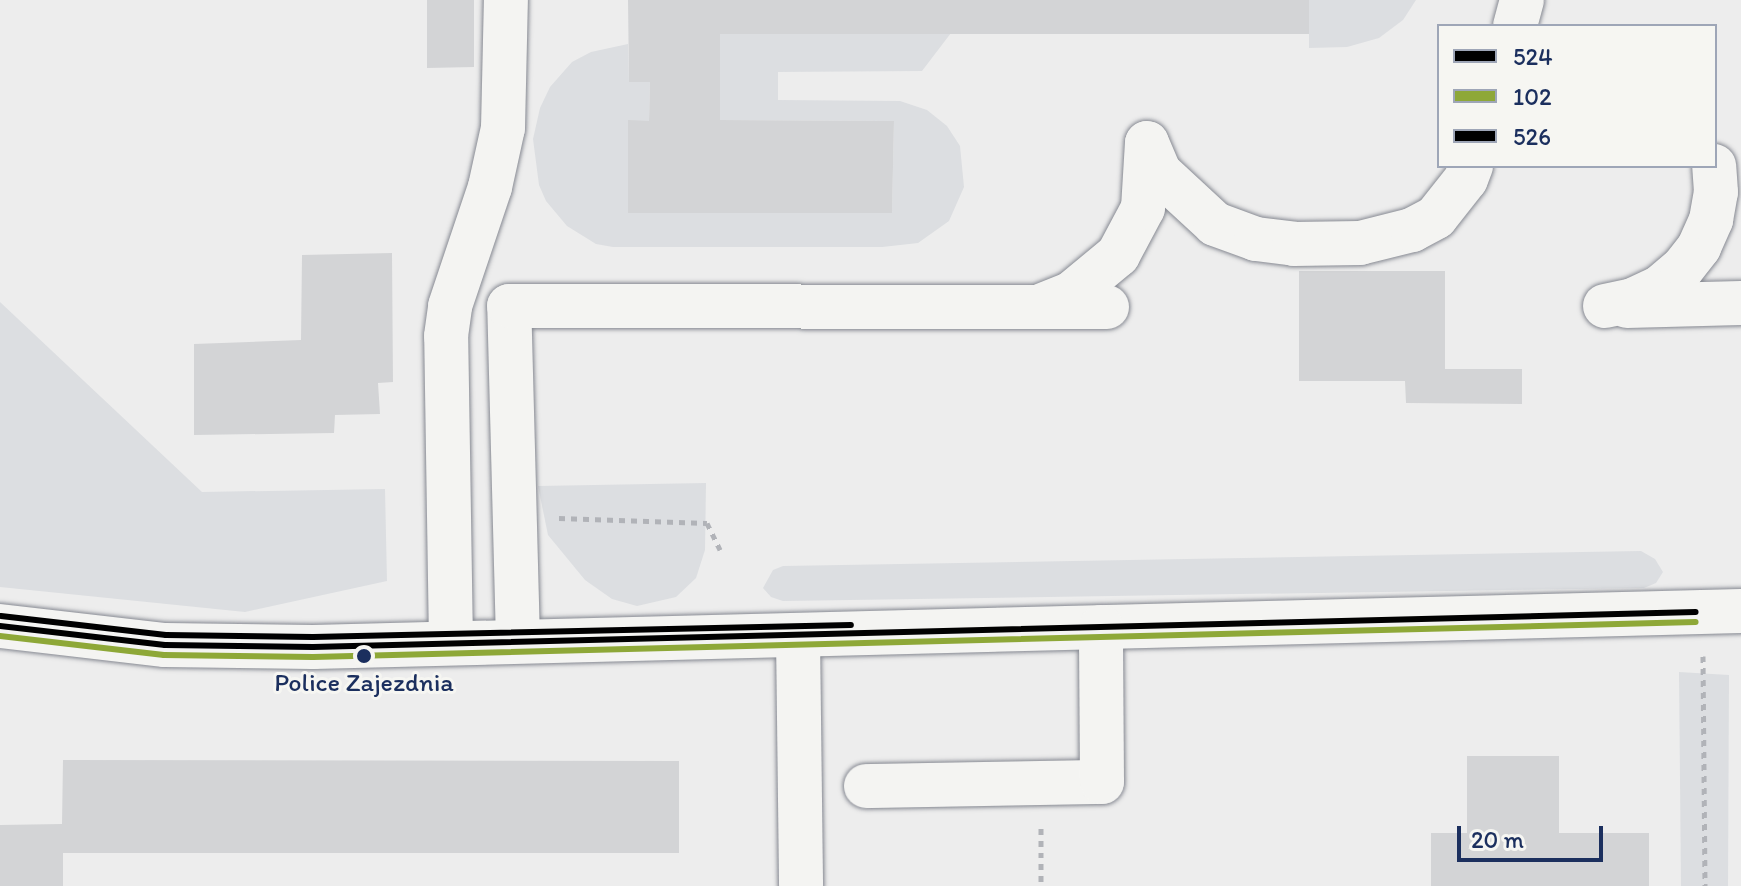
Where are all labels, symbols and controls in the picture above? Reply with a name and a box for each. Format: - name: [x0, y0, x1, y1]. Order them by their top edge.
- legend: [1437, 24, 1717, 168]
- text: 524: [1513, 42, 1553, 71]
- text: 102: [1513, 82, 1552, 111]
- text: 526: [1513, 122, 1551, 151]
- marker: Police Zajezdnia: [356, 648, 372, 664]
- place label: Police Zajezdnia: [274, 667, 454, 699]
- scale bar: [1461, 810, 1607, 860]
- text: 20 m: [1471, 825, 1524, 854]

